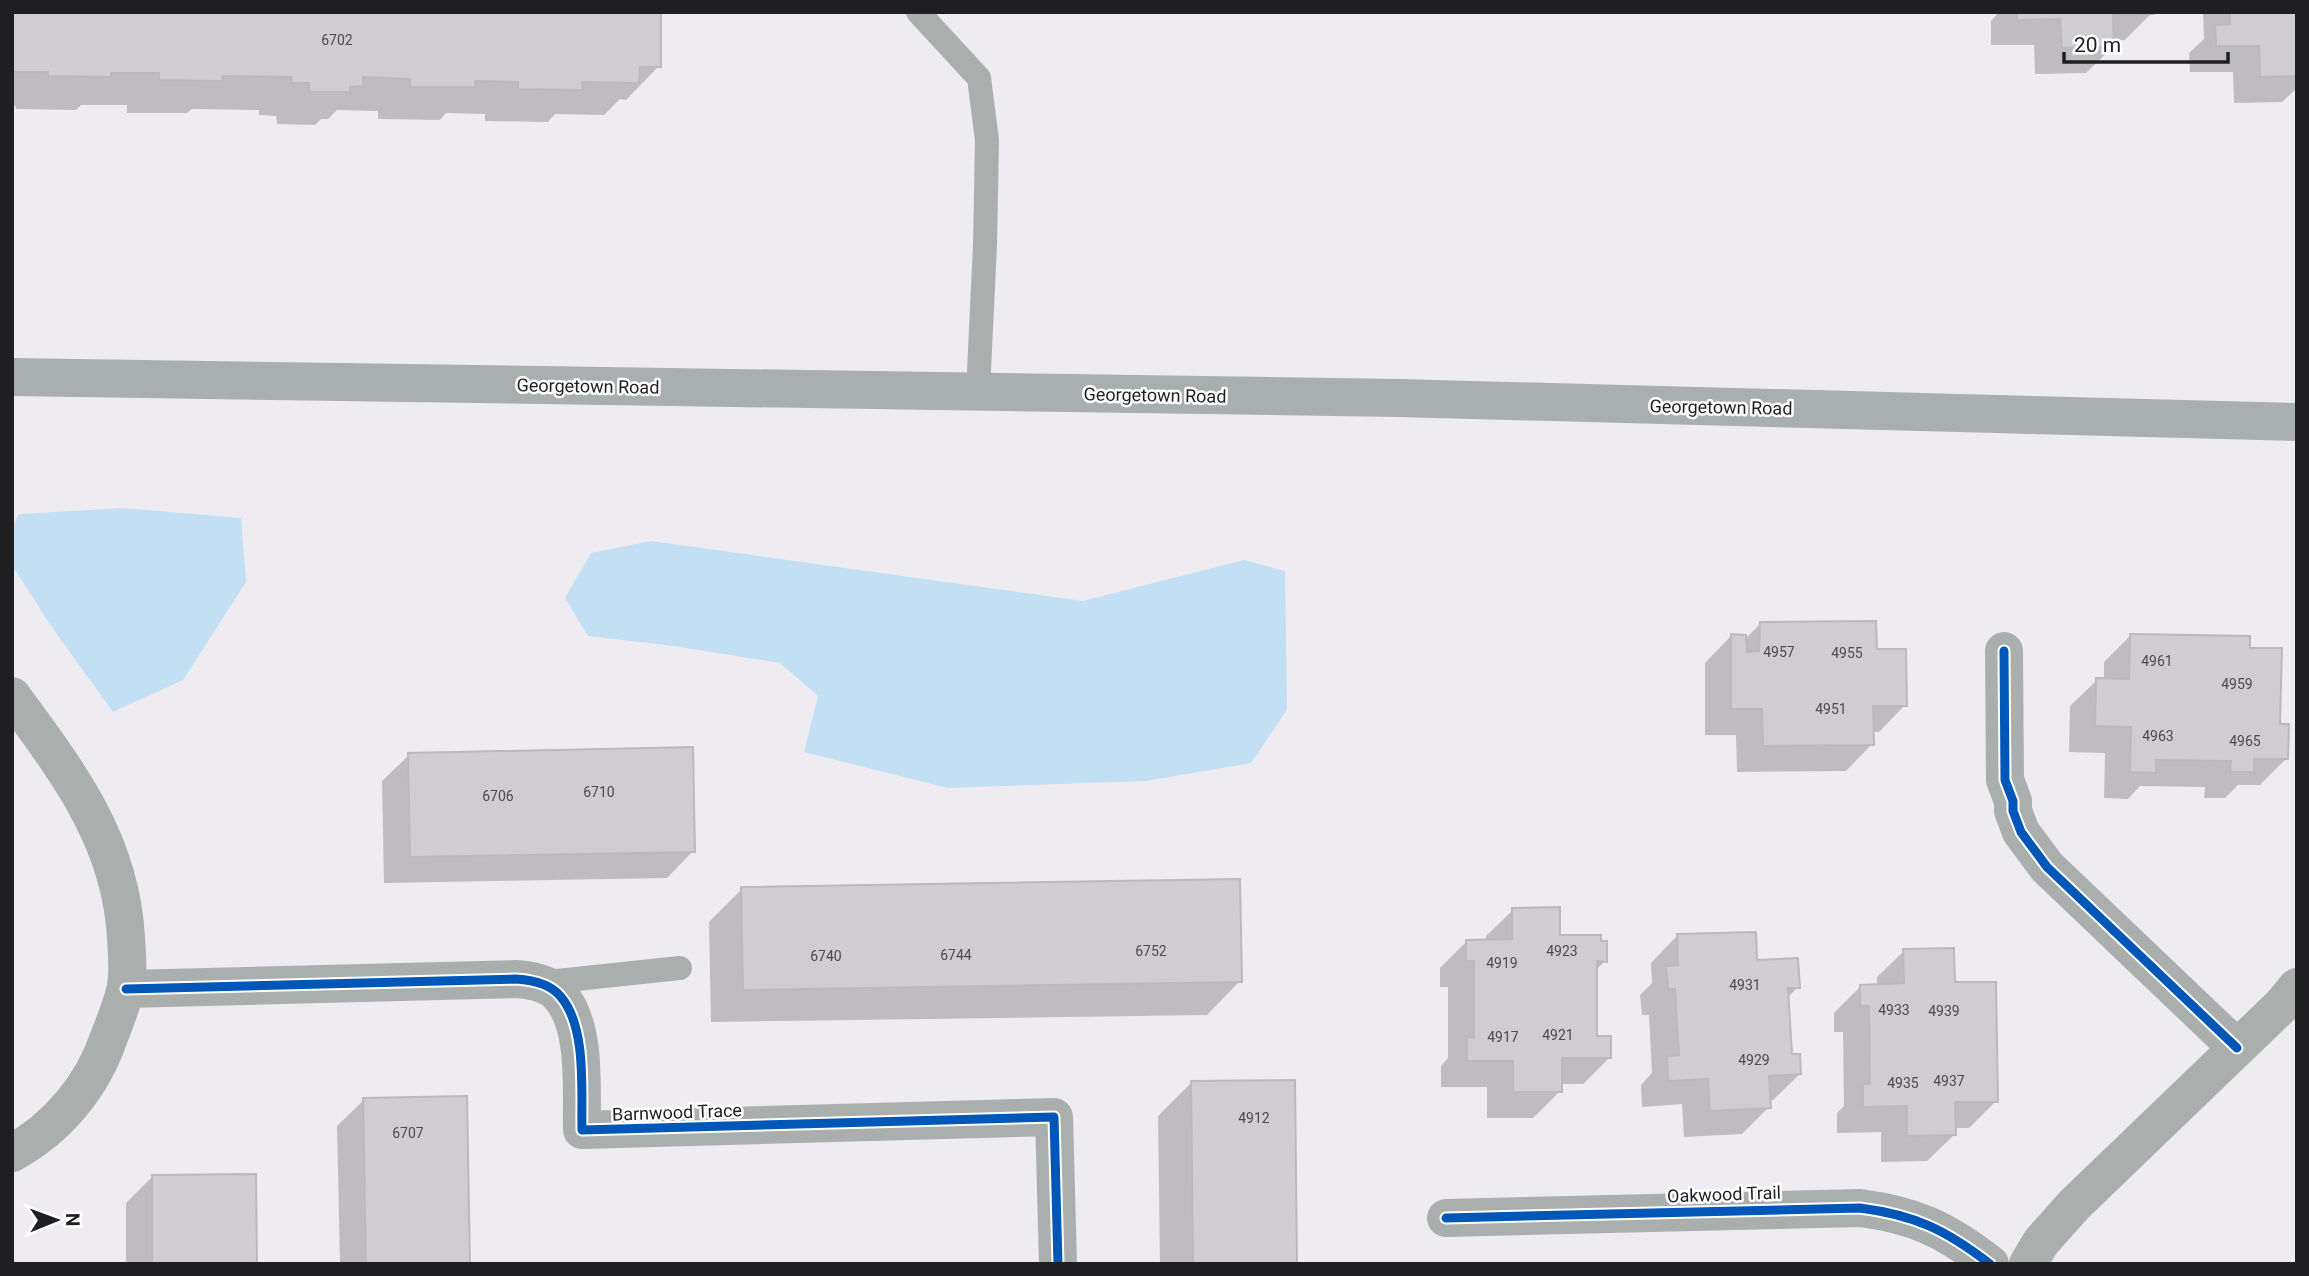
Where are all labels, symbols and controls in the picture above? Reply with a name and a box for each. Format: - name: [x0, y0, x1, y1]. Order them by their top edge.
- scale bar: [2064, 21, 2228, 65]
- house number: 6702: [321, 32, 353, 48]
- text: 20 m: [2074, 33, 2121, 57]
- street label: Georgetown Road: [516, 374, 660, 398]
- street label: Georgetown Road: [1083, 383, 1227, 407]
- street label: Georgetown Road: [1649, 395, 1793, 419]
- house number: 4957: [1763, 644, 1795, 660]
- house number: 4955: [1831, 645, 1863, 661]
- house number: 4961: [2141, 653, 2173, 669]
- house number: 4959: [2221, 676, 2253, 692]
- house number: 4951: [1815, 701, 1847, 717]
- house number: 4963: [2142, 728, 2174, 744]
- house number: 4965: [2229, 733, 2261, 749]
- house number: 6710: [583, 784, 615, 800]
- house number: 6706: [482, 788, 514, 804]
- house number: 6752: [1135, 943, 1167, 959]
- house number: 4923: [1546, 943, 1578, 959]
- house number: 6744: [940, 947, 972, 963]
- house number: 6740: [810, 948, 842, 964]
- house number: 4919: [1486, 955, 1518, 971]
- house number: 4931: [1729, 977, 1761, 993]
- house number: 4933: [1878, 1002, 1910, 1018]
- house number: 4939: [1928, 1003, 1960, 1019]
- house number: 4921: [1542, 1027, 1574, 1043]
- house number: 4917: [1487, 1029, 1519, 1045]
- house number: 4929: [1738, 1052, 1770, 1068]
- house number: 4937: [1933, 1073, 1965, 1089]
- house number: 4935: [1887, 1075, 1919, 1091]
- street label: Barnwood Trace: [612, 1099, 742, 1125]
- house number: 4912: [1238, 1110, 1270, 1126]
- house number: 6707: [392, 1125, 424, 1141]
- street label: Oakwood Trail: [1667, 1182, 1781, 1206]
- north arrow: [21, 1185, 91, 1255]
- text: N: [61, 1213, 84, 1227]

